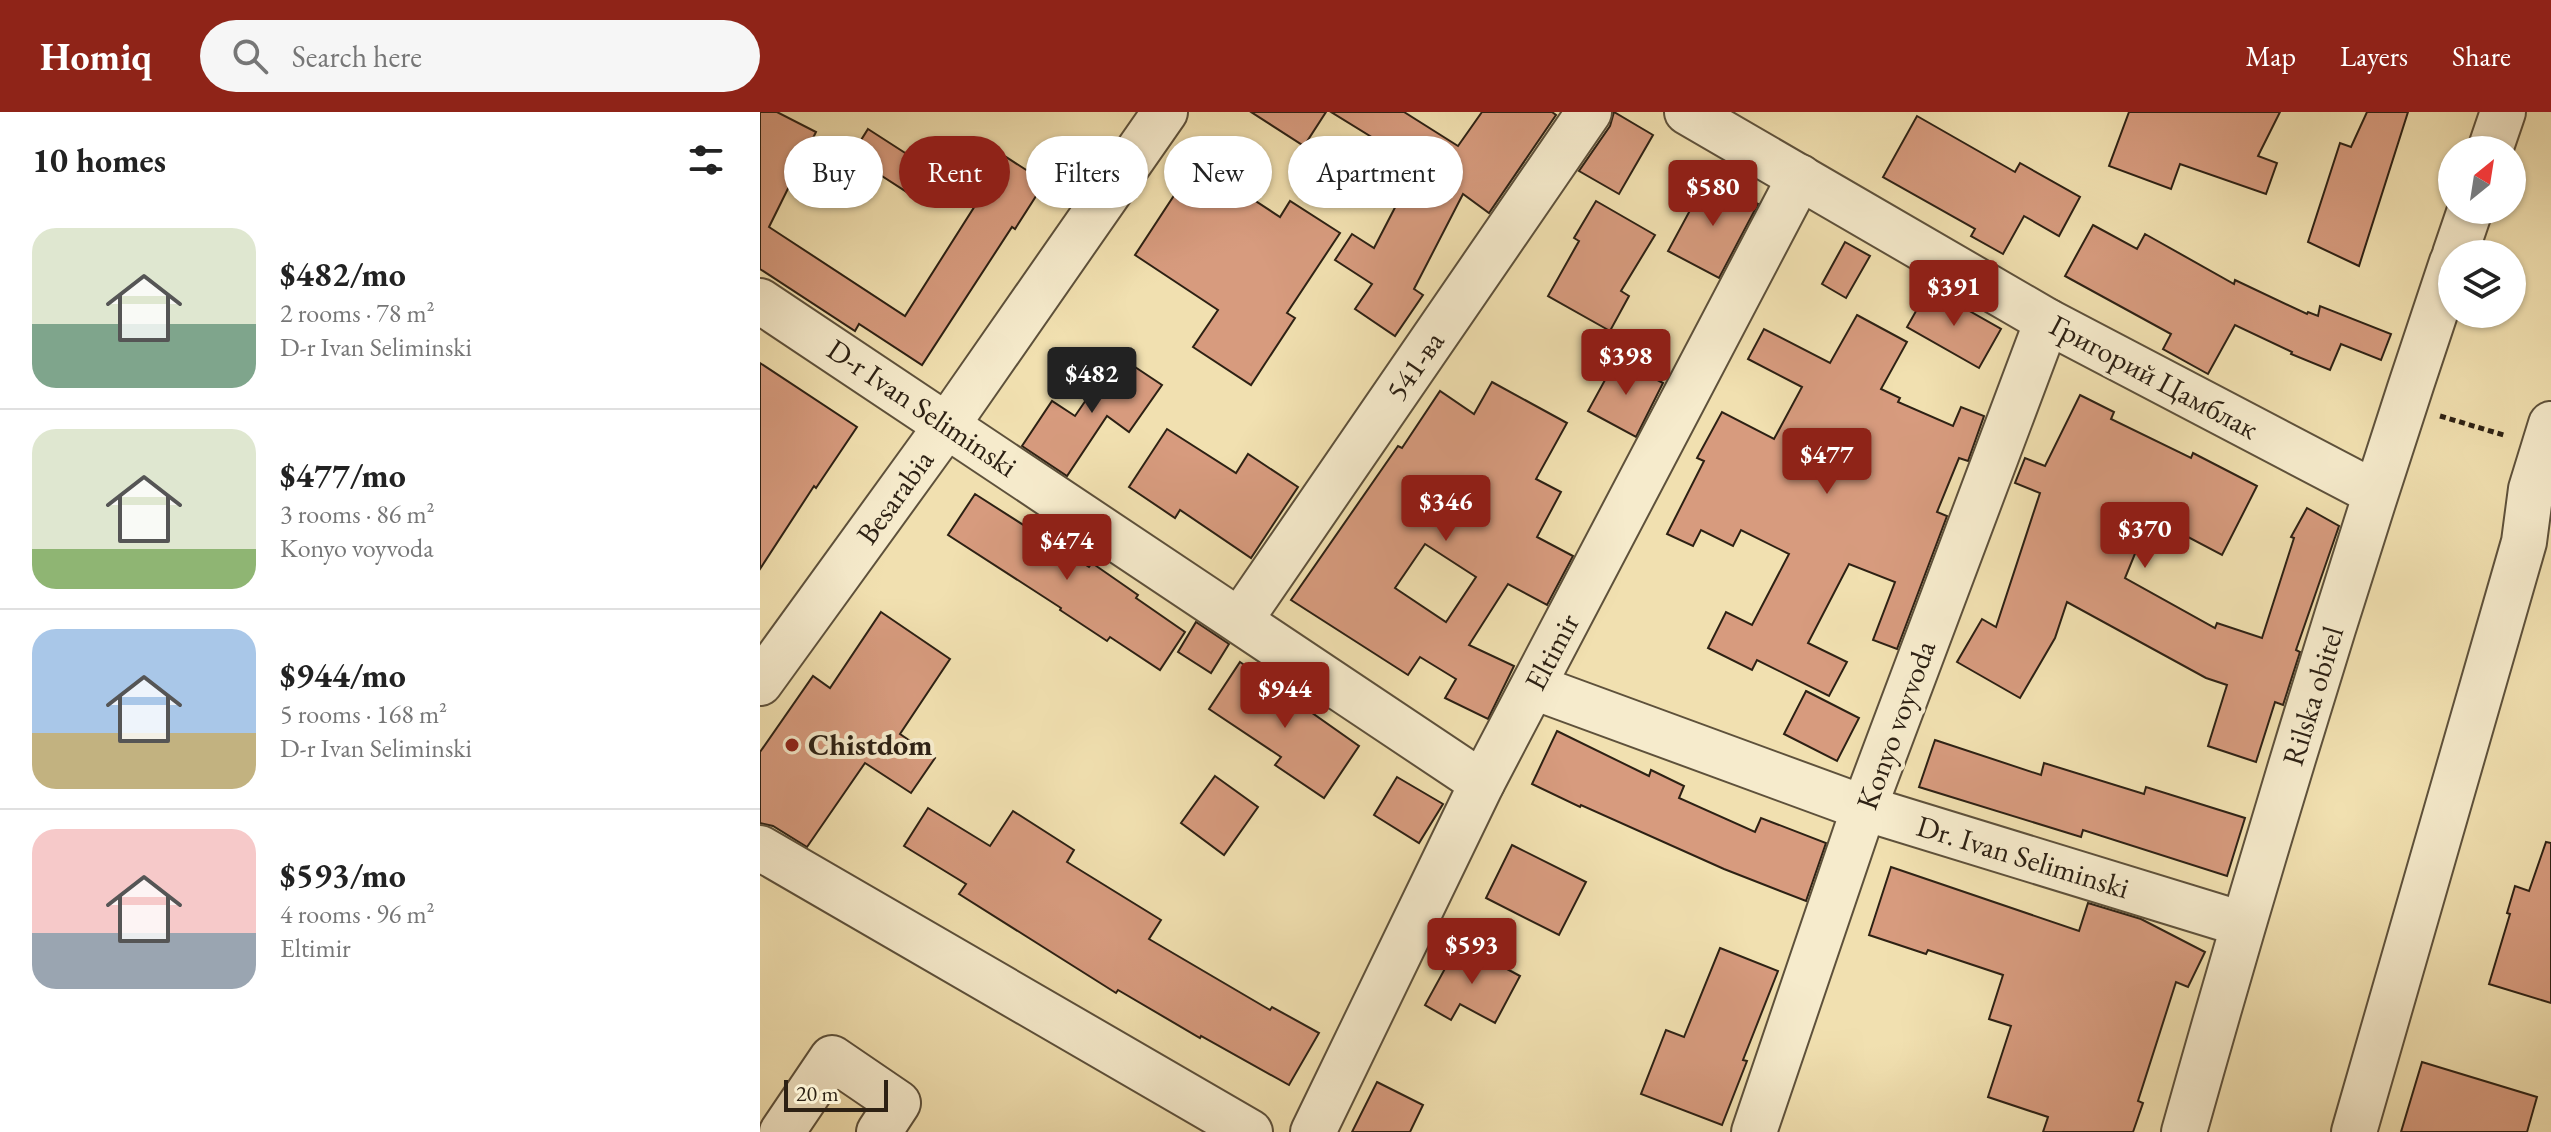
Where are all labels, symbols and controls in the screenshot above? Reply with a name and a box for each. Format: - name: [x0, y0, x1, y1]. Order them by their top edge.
- search box: [200, 20, 760, 92]
- text: Homiq: [40, 32, 152, 81]
- icon: search: [228, 34, 272, 78]
- text: Search here: [292, 37, 422, 76]
- text: Map: [2246, 38, 2296, 74]
- text: Layers: [2340, 38, 2408, 74]
- text: Share: [2452, 38, 2511, 74]
- chip: Buy: [784, 136, 883, 208]
- chip: Rent: [899, 136, 1010, 208]
- chip: Filters: [1026, 136, 1148, 208]
- chip: New: [1164, 136, 1272, 208]
- chip: Apartment: [1288, 136, 1463, 208]
- north arrow: [2438, 136, 2526, 224]
- map controls: [2438, 136, 2526, 328]
- text: 10 homes: [32, 138, 166, 182]
- icon: filters: [684, 138, 728, 182]
- pin: $580: [1666, 160, 1760, 228]
- text: $580: [1686, 169, 1740, 203]
- button: layers: [2438, 240, 2526, 328]
- text: $482/mo: [280, 252, 406, 296]
- icon: home: [96, 260, 192, 356]
- pin: $391: [1907, 260, 2001, 328]
- text: $391: [1927, 269, 1981, 303]
- text: 2 rooms · 78 m²: [280, 296, 435, 330]
- street label: Григорий Цамблак: [2043, 305, 2265, 448]
- street label: 541-ва: [1377, 323, 1452, 408]
- pin: $398: [1579, 329, 1673, 397]
- text: D-r Ivan Seliminski: [280, 330, 472, 364]
- street label: D-r Ivan Seliminski: [820, 330, 1025, 486]
- text: $398: [1599, 338, 1653, 372]
- pin: $482: [1045, 347, 1139, 415]
- text: $482: [1065, 356, 1119, 390]
- pin: $477: [1780, 428, 1874, 496]
- text: $477: [1800, 437, 1854, 471]
- street label: Besarabia: [847, 442, 942, 552]
- text: $477/mo: [280, 453, 406, 497]
- icon: home: [96, 461, 192, 557]
- pin: $346: [1399, 475, 1493, 543]
- text: $346: [1419, 484, 1473, 518]
- text: 3 rooms · 86 m²: [280, 497, 435, 531]
- pin: $370: [2098, 502, 2192, 570]
- text: $370: [2118, 511, 2172, 545]
- pin: $474: [1020, 514, 1114, 582]
- text: $474: [1040, 523, 1094, 557]
- text: Konyo voyvoda: [280, 531, 434, 565]
- street label: Eltimir: [1515, 607, 1588, 697]
- street label: Rilska obitel: [2273, 621, 2352, 770]
- street label: Konyo voyvoda: [1847, 635, 1944, 815]
- text: $944/mo: [280, 653, 406, 697]
- icon: home: [96, 661, 192, 757]
- pin: $944: [1238, 662, 1332, 730]
- text: $944: [1258, 671, 1312, 705]
- text: 5 rooms · 168 m²: [280, 697, 447, 731]
- place label: Chistdom: [808, 725, 932, 764]
- text: D-r Ivan Seliminski: [280, 731, 472, 765]
- marker: Chistdom: [783, 736, 801, 754]
- street label: Dr. Ivan Seliminski: [1912, 806, 2134, 907]
- text: $593/mo: [280, 853, 406, 897]
- icon: home: [96, 861, 192, 957]
- text: 4 rooms · 96 m²: [280, 897, 435, 931]
- pin: $593: [1425, 918, 1519, 986]
- text: $593: [1445, 927, 1499, 961]
- text: Eltimir: [280, 931, 351, 965]
- scale bar: [784, 1076, 888, 1112]
- text: 20 m: [796, 1079, 839, 1108]

